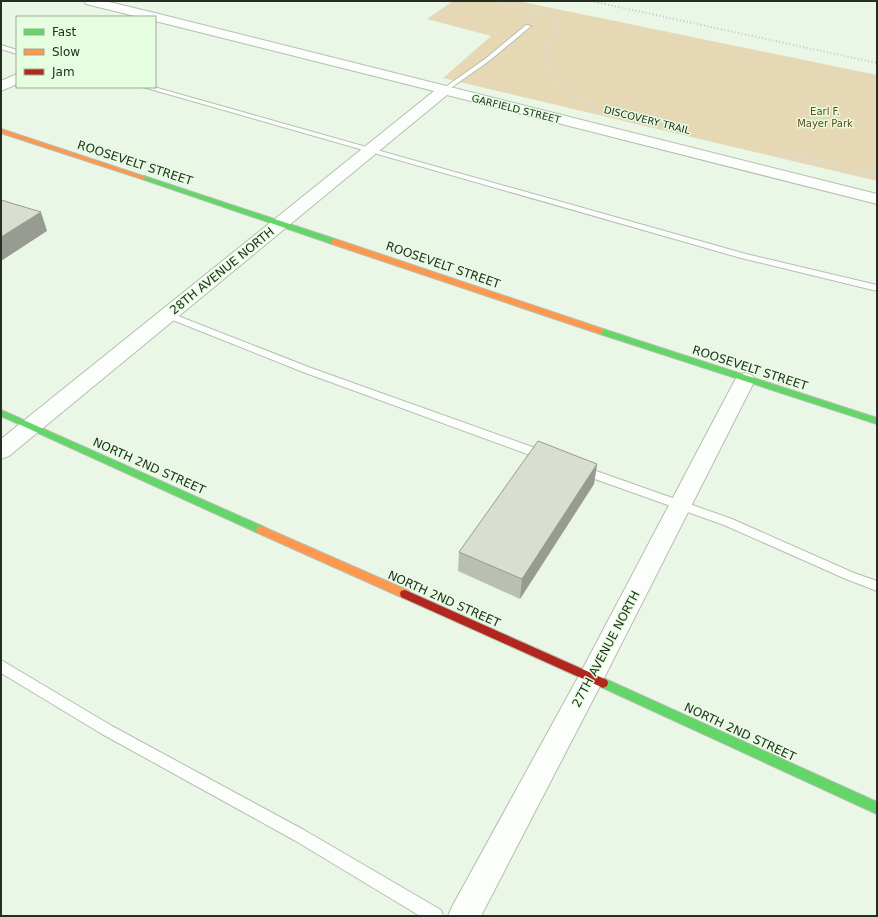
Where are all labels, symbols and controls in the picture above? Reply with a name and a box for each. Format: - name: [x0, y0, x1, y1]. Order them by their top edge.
- legend: [16, 16, 156, 88]
- text: Fast: [52, 25, 76, 39]
- text: Slow: [52, 45, 80, 59]
- text: Jam: [51, 65, 75, 79]
- street label: GARFIELD STREET: [470, 93, 562, 126]
- street label: DISCOVERY TRAIL: [603, 104, 692, 136]
- park label: Earl F. Mayer Park: [797, 106, 853, 129]
- street label: ROOSEVELT STREET: [76, 138, 195, 188]
- street label: 28TH AVENUE NORTH: [167, 225, 277, 317]
- street label: ROOSEVELT STREET: [384, 239, 503, 291]
- street label: ROOSEVELT STREET: [691, 343, 810, 393]
- street label: NORTH 2ND STREET: [91, 435, 208, 497]
- street label: NORTH 2ND STREET: [386, 568, 503, 630]
- street label: 27TH AVENUE NORTH: [569, 588, 643, 710]
- street label: NORTH 2ND STREET: [682, 700, 799, 764]

